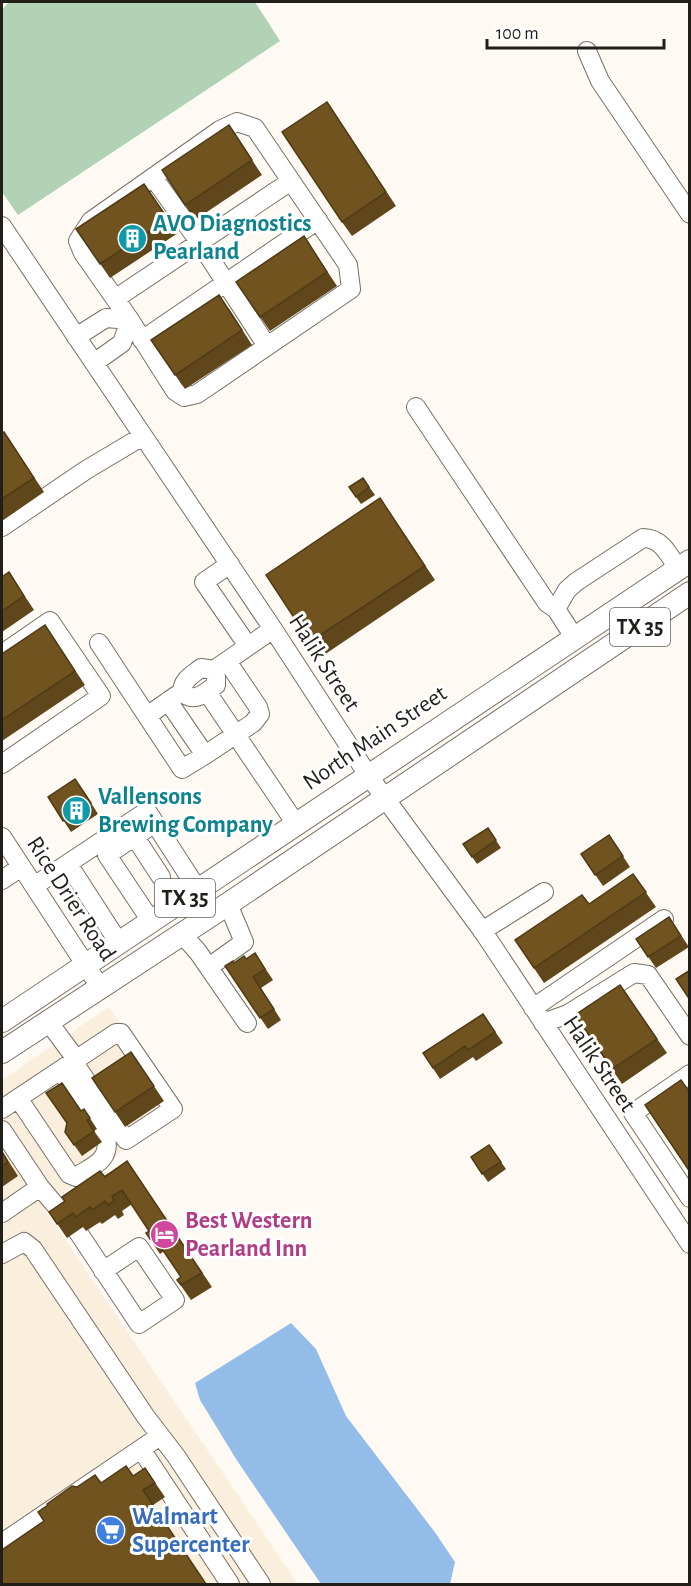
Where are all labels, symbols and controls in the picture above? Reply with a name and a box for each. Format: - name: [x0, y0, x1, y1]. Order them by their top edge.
- scale bar: [487, 12, 664, 50]
- text: 100 m: [496, 25, 539, 43]
- place label: AVO Diagnostics Pearland: [153, 212, 311, 264]
- building icon: AVO Diagnostics Pearland: [116, 222, 148, 254]
- road number: TX 35: [610, 608, 670, 646]
- street label: Halik Street: [284, 610, 364, 716]
- street label: North Main Street: [299, 681, 452, 795]
- place label: Vallensons Brewing Company: [98, 785, 273, 837]
- building icon: Vallensons Brewing Company: [61, 795, 93, 827]
- street label: Rice Drier Road: [22, 833, 120, 965]
- road number: TX 35: [155, 879, 215, 917]
- street label: Halik Street: [558, 1012, 640, 1117]
- place label: Best Western Pearland Inn: [185, 1209, 312, 1261]
- hotel icon: Best Western Pearland Inn: [148, 1219, 180, 1251]
- place label: Walmart Supercenter: [132, 1505, 250, 1557]
- supermarket icon: Walmart Supercenter: [95, 1515, 127, 1547]

